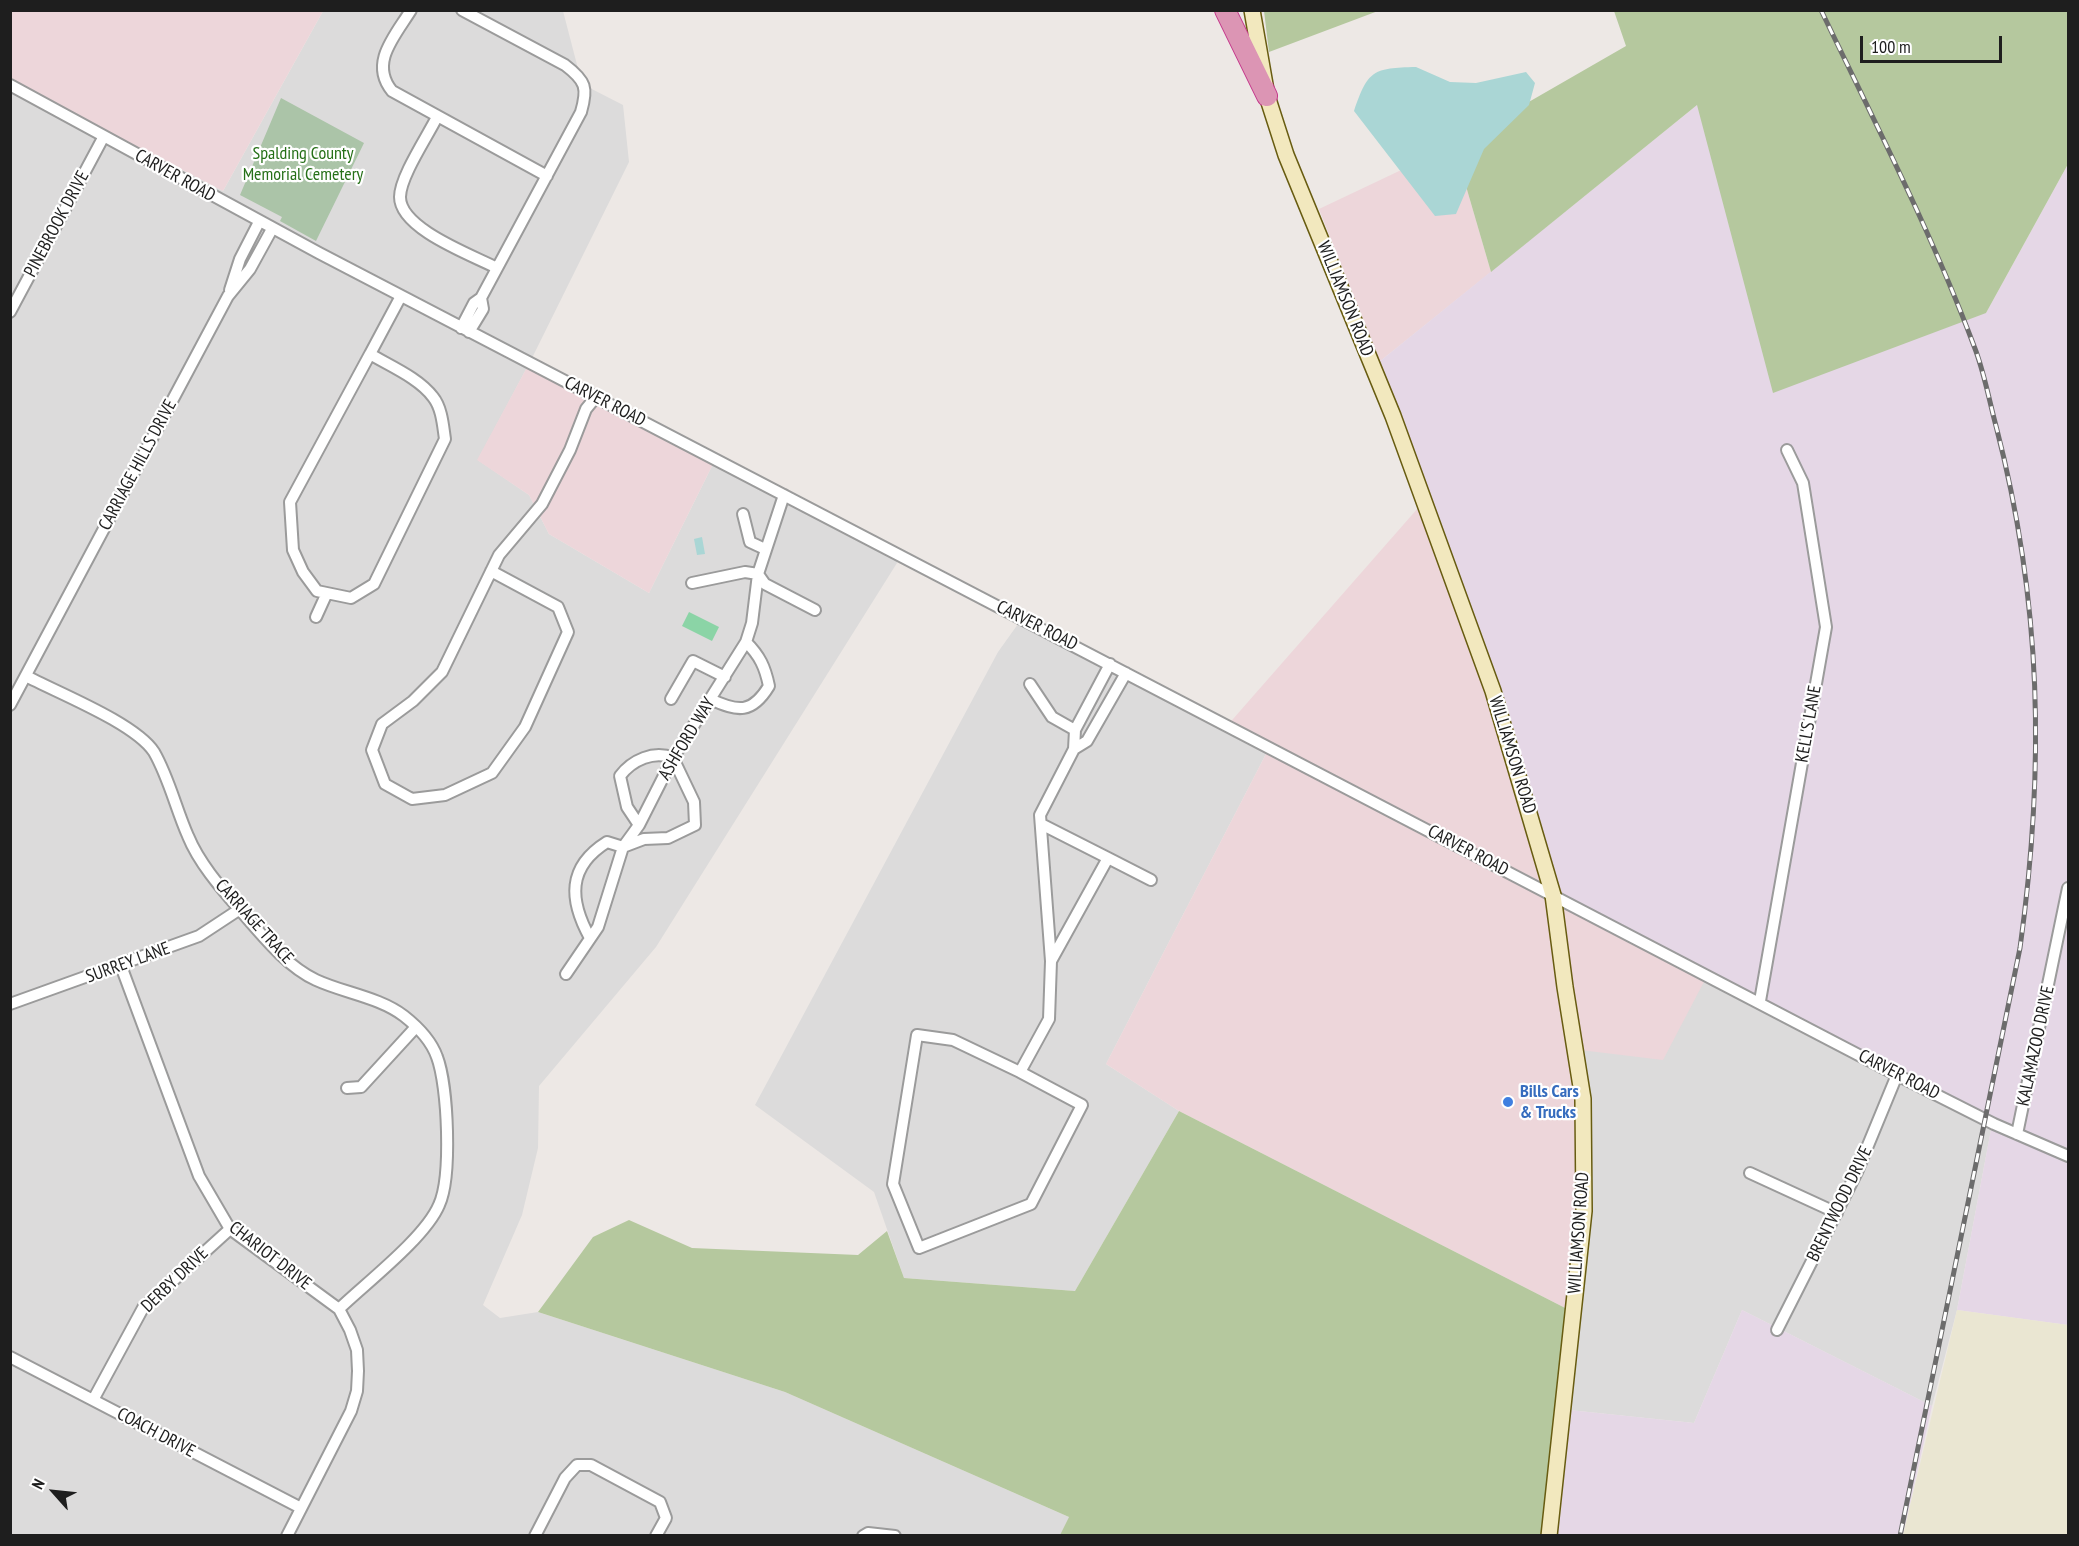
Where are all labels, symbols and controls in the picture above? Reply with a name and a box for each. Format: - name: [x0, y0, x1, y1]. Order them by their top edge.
- scale bar: [1863, 24, 2006, 62]
- text: 100 m: [1871, 35, 1911, 58]
- park label: Spalding County Memorial Cemetery: [243, 143, 363, 186]
- street label: CARVER ROAD: [131, 145, 219, 207]
- street label: PINEBROOK DRIVE: [20, 167, 94, 281]
- street label: WILLIAMSON ROAD: [1312, 238, 1378, 360]
- street label: CARVER ROAD: [561, 372, 649, 432]
- street label: CARRIAGE HILLS DRIVE: [94, 396, 182, 534]
- street label: CARVER ROAD: [993, 596, 1081, 656]
- street label: KELL'S LANE: [1792, 684, 1826, 764]
- street label: WILLIAMSON ROAD: [1484, 693, 1540, 817]
- street label: ASHFORD WAY: [654, 694, 720, 784]
- street label: CARVER ROAD: [1424, 821, 1512, 881]
- street label: CARRIAGE TRACE: [210, 875, 298, 969]
- street label: SURREY LANE: [83, 938, 173, 988]
- street label: KALAMAZOO DRIVE: [2013, 984, 2059, 1108]
- street label: CARVER ROAD: [1855, 1045, 1943, 1105]
- place label: Bills Cars & Trucks: [1520, 1081, 1579, 1124]
- marker: Bills Cars & Trucks: [1501, 1095, 1515, 1109]
- street label: BRENTWOOD DRIVE: [1803, 1143, 1877, 1265]
- street label: WILLIAMSON ROAD: [1564, 1171, 1594, 1295]
- street label: CHARIOT DRIVE: [224, 1217, 316, 1295]
- street label: DERBY DRIVE: [137, 1243, 213, 1317]
- street label: COACH DRIVE: [113, 1403, 199, 1463]
- north arrow: [24, 1462, 84, 1522]
- text: N: [27, 1475, 49, 1492]

